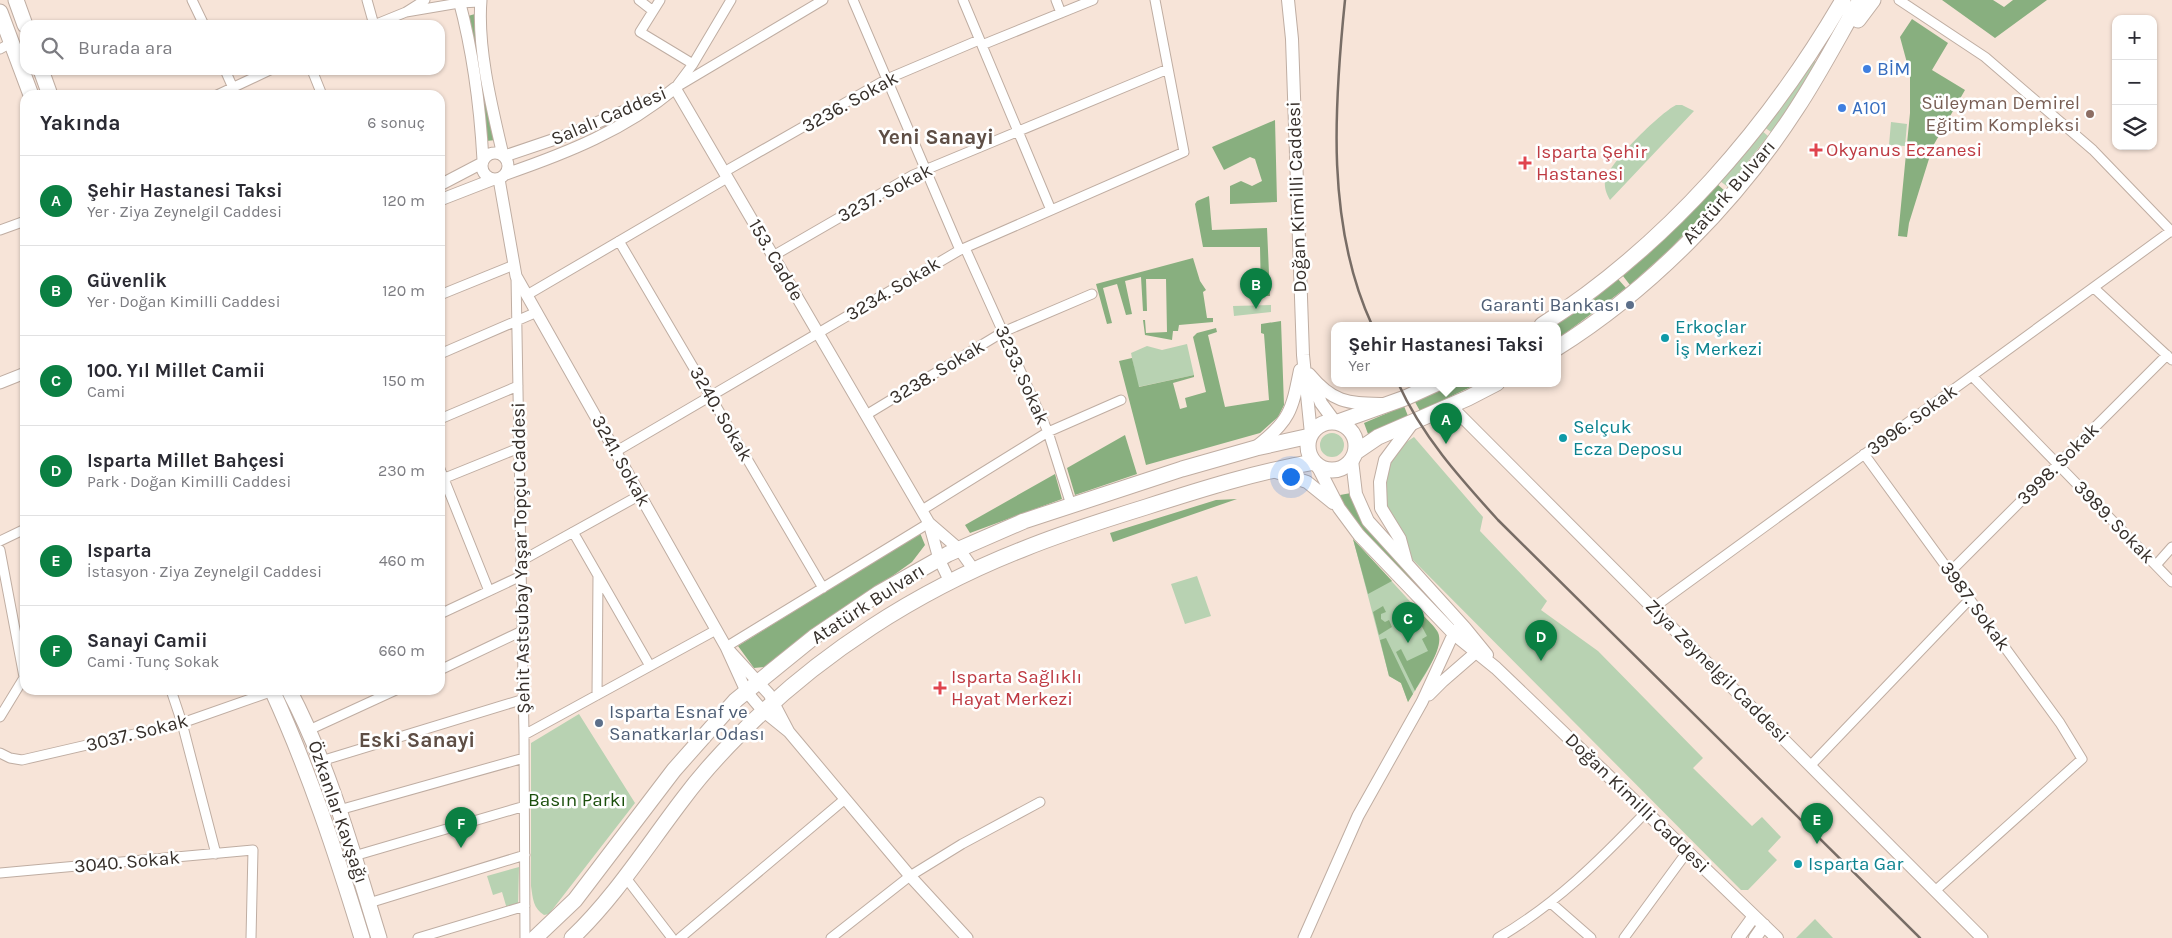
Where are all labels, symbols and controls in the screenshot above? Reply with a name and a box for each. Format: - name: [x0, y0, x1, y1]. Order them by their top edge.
- map controls: [2112, 15, 2157, 150]
- button: +: [2112, 15, 2157, 60]
- search box: [20, 20, 445, 75]
- icon: search: [38, 34, 66, 62]
- text: Burada ara: [78, 37, 173, 59]
- place label: BİM: [1877, 58, 1910, 80]
- button: −: [2112, 60, 2157, 105]
- marker: BİM: [1861, 63, 1873, 75]
- street label: 3236. Sokak: [798, 67, 902, 137]
- street label: Salalı Caddesi: [548, 82, 670, 150]
- place label: Süleyman Demirel Eğitim Kompleksi: [1921, 92, 2080, 136]
- place label: A101: [1852, 97, 1887, 119]
- street label: Doğan Kimilli Caddesi: [1283, 101, 1311, 293]
- marker: A101: [1836, 102, 1848, 114]
- button: layers: [2112, 105, 2157, 150]
- marker: Süleyman Demirel Eğitim Kompleksi: [2084, 108, 2096, 120]
- text: Yakında: [40, 111, 121, 135]
- text: 6 sonuç: [367, 113, 425, 132]
- district label: Yeni Sanayi: [878, 125, 994, 149]
- street label: Atatürk Bulvarı: [1678, 136, 1780, 248]
- place label: Okyanus Eczanesi: [1826, 139, 1982, 161]
- place label: Isparta Şehir Hastanesi: [1536, 141, 1647, 185]
- marker: Okyanus Eczanesi: [1810, 144, 1822, 156]
- marker: Isparta Şehir Hastanesi: [1518, 156, 1532, 170]
- street label: 3237. Sokak: [834, 159, 936, 227]
- text: Şehir Hastanesi Taksi: [87, 180, 283, 202]
- text: A: [51, 191, 61, 210]
- text: 120 m: [382, 191, 425, 210]
- text: Yer · Ziya Zeynelgil Caddesi: [87, 202, 282, 221]
- street label: 153. Cadde: [744, 215, 808, 305]
- street label: 3234. Sokak: [842, 252, 944, 326]
- pin: B: [1240, 268, 1272, 309]
- text: Güvenlik: [87, 270, 167, 292]
- text: B: [51, 281, 61, 300]
- text: 120 m: [382, 281, 425, 300]
- text: Yer · Doğan Kimilli Caddesi: [87, 292, 281, 311]
- place label: Garanti Bankası: [1481, 294, 1620, 316]
- marker: Garanti Bankası: [1624, 299, 1636, 311]
- place label: Erkoçlar İş Merkezi: [1675, 316, 1763, 360]
- street label: 3233. Sokak: [990, 322, 1054, 428]
- popup: [1331, 322, 1561, 387]
- marker: Erkoçlar İş Merkezi: [1659, 332, 1671, 344]
- text: Şehir Hastanesi Taksi: [1348, 334, 1544, 356]
- street label: 3238. Sokak: [886, 335, 989, 409]
- text: Yer: [1348, 356, 1370, 375]
- text: 100. Yıl Millet Camii: [87, 360, 265, 382]
- street label: 3240. Sokak: [685, 363, 757, 466]
- text: C: [51, 371, 61, 390]
- text: 150 m: [382, 371, 425, 390]
- street label: 3996. Sokak: [1863, 380, 1961, 460]
- text: Cami: [87, 382, 125, 401]
- street label: Şehit Astsubay Yaşar Topçu Caddesi: [507, 402, 535, 714]
- pin: A: [1430, 403, 1462, 444]
- street label: 3241. Sokak: [587, 412, 655, 511]
- place label: Selçuk Ecza Deposu: [1573, 416, 1683, 460]
- street label: 3998. Sokak: [2013, 418, 2104, 509]
- marker: Selçuk Ecza Deposu: [1557, 432, 1569, 444]
- text: Isparta Millet Bahçesi: [87, 450, 285, 472]
- text: D: [51, 461, 61, 480]
- text: 230 m: [378, 461, 425, 480]
- your location: [1278, 464, 1304, 490]
- text: Park · Doğan Kimilli Caddesi: [87, 472, 291, 491]
- street label: 3989. Sokak: [2069, 476, 2159, 568]
- text: Isparta: [87, 540, 152, 562]
- text: E: [51, 551, 61, 570]
- text: 460 m: [379, 551, 425, 570]
- street label: 3987. Sokak: [1935, 557, 2015, 655]
- street label: Atatürk Bulvarı: [807, 559, 929, 649]
- text: İstasyon · Ziya Zeynelgil Caddesi: [87, 562, 322, 581]
- street label: Ziya Zeynelgil Caddesi: [1641, 595, 1793, 747]
- pin: C: [1392, 602, 1424, 643]
- pin: D: [1525, 620, 1557, 661]
- text: Sanayi Camii: [87, 630, 207, 652]
- text: F: [52, 641, 60, 660]
- text: 660 m: [378, 641, 425, 660]
- text: Cami · Tunç Sokak: [87, 652, 219, 671]
- place label: Isparta Sağlıklı Hayat Merkezi: [951, 666, 1082, 710]
- marker: Isparta Sağlıklı Hayat Merkezi: [933, 681, 947, 695]
- place label: Isparta Esnaf ve Sanatkarlar Odası: [609, 701, 765, 745]
- street label: 3037. Sokak: [84, 710, 191, 756]
- marker: Isparta Esnaf ve Sanatkarlar Odası: [593, 717, 605, 729]
- district label: Eski Sanayi: [359, 728, 475, 752]
- street label: Doğan Kimilli Caddesi: [1560, 729, 1714, 877]
- street label: Özkanlar Kavşağı: [303, 738, 373, 886]
- park label: Basın Parkı: [528, 789, 626, 811]
- pin: E: [1801, 803, 1833, 844]
- pin: F: [445, 807, 477, 848]
- street label: 3040. Sokak: [73, 846, 181, 878]
- place label: Isparta Gar: [1808, 853, 1904, 875]
- marker: Isparta Gar: [1792, 858, 1804, 870]

